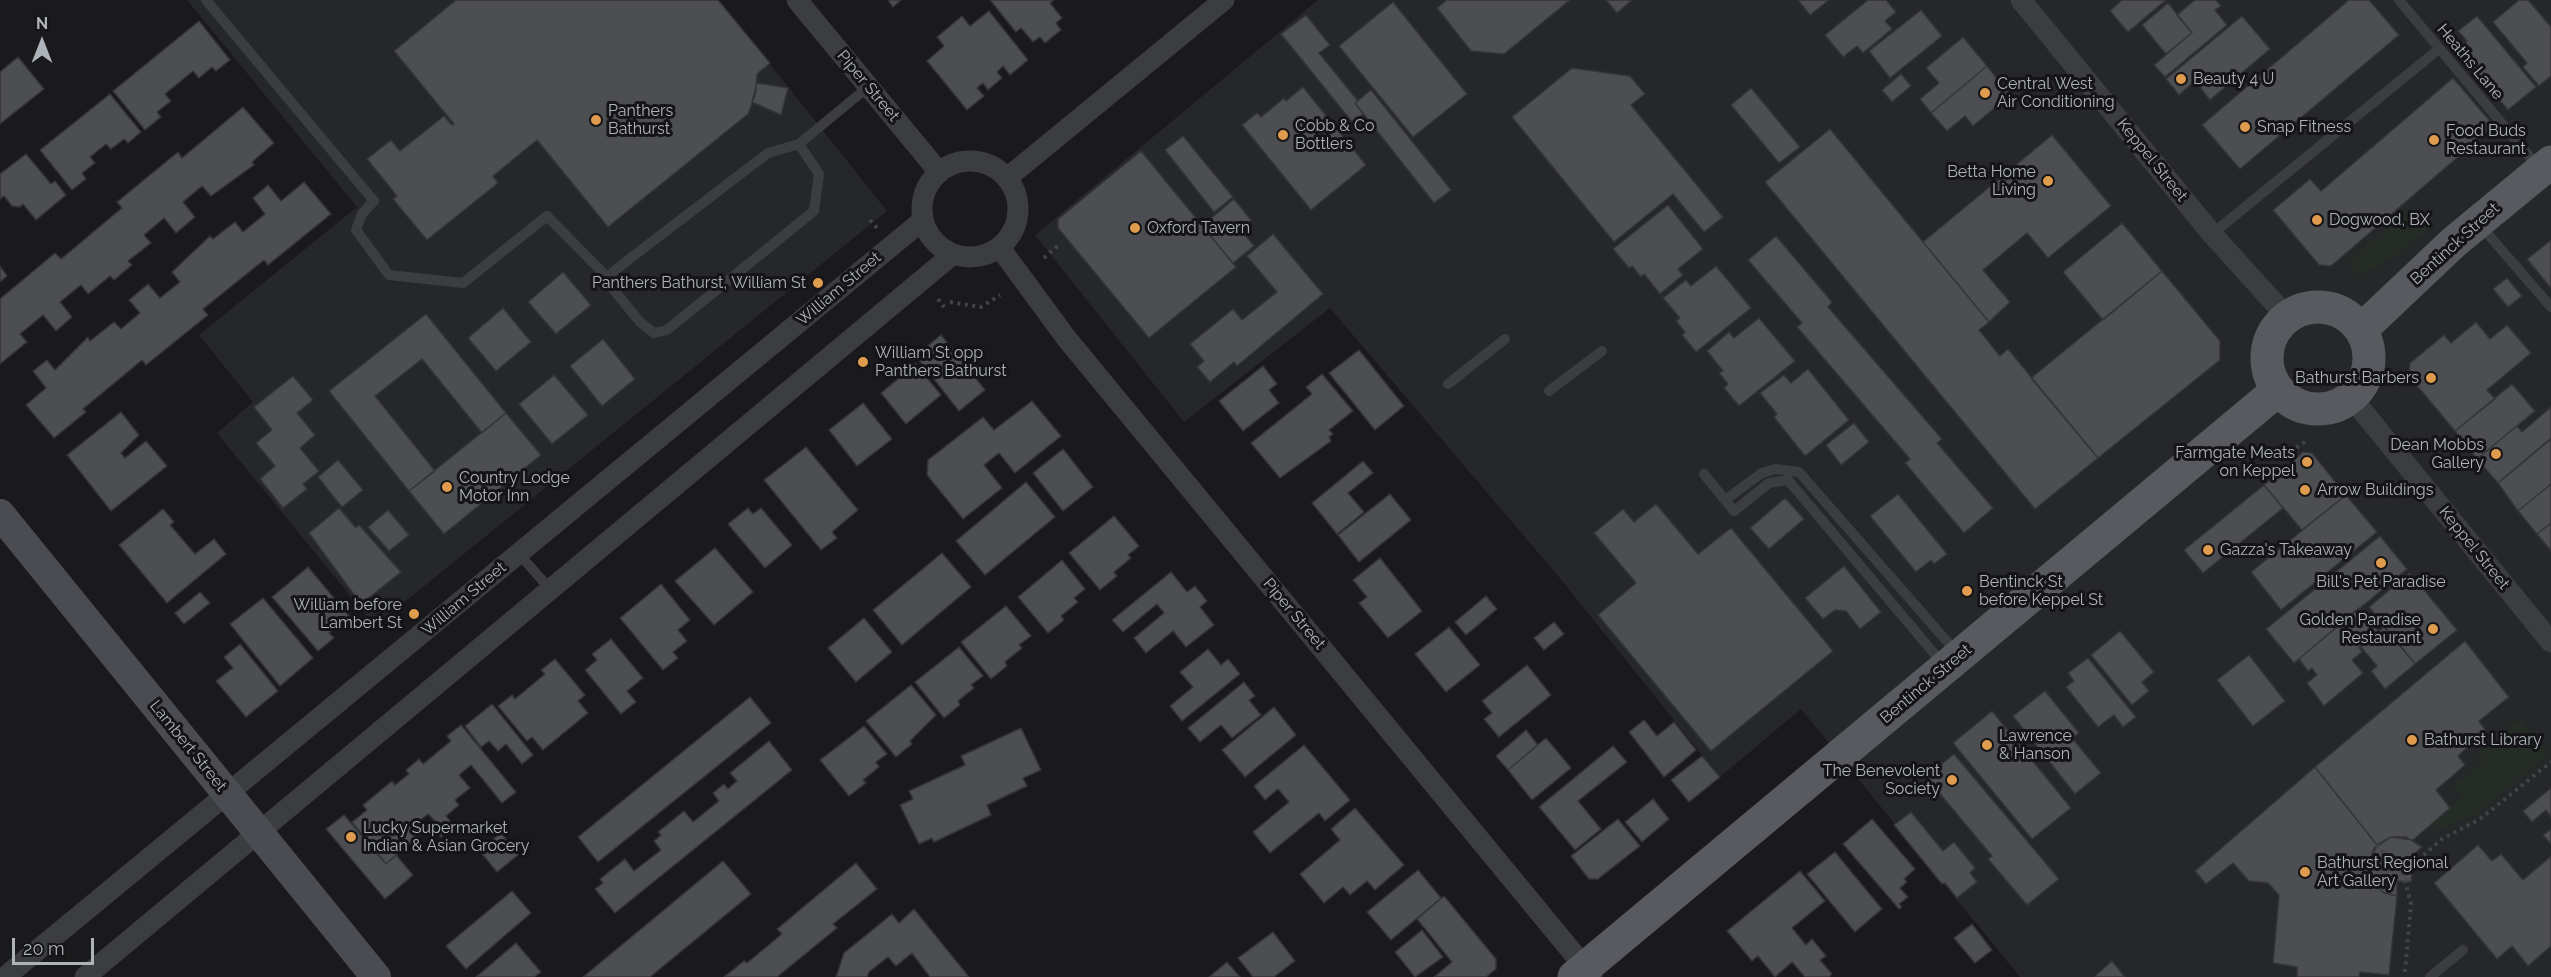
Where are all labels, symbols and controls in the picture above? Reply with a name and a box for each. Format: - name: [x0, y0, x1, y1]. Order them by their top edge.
- north arrow: [12, 12, 72, 72]
- text: N: [36, 14, 48, 33]
- street label: Heaths Lane: [2433, 20, 2507, 104]
- street label: Piper Street: [833, 47, 903, 125]
- place label: Beauty 4 U: [2193, 69, 2274, 89]
- marker: Beauty 4 U: [2174, 72, 2188, 86]
- place label: Central West Air Conditioning: [1997, 74, 2115, 112]
- marker: Central West Air Conditioning: [1978, 86, 1992, 100]
- place label: Panthers Bathurst: [608, 101, 673, 139]
- marker: Panthers Bathurst: [589, 113, 603, 127]
- street label: Keppel Street: [2113, 115, 2191, 205]
- place label: Cobb & Co Bottlers: [1295, 116, 1375, 154]
- place label: Snap Fitness: [2257, 117, 2351, 137]
- marker: Snap Fitness: [2238, 120, 2252, 134]
- place label: Food Buds Restaurant: [2446, 121, 2526, 159]
- marker: Cobb & Co Bottlers: [1276, 128, 1290, 142]
- marker: Food Buds Restaurant: [2427, 133, 2441, 147]
- place label: Betta Home Living: [1947, 162, 2036, 200]
- marker: Betta Home Living: [2041, 174, 2055, 188]
- street label: Bentinck Street: [2407, 199, 2503, 289]
- place label: Dogwood, BX: [2329, 210, 2430, 230]
- marker: Dogwood, BX: [2310, 213, 2324, 227]
- place label: Oxford Tavern: [1147, 218, 1250, 238]
- marker: Oxford Tavern: [1128, 221, 1142, 235]
- street label: William Street: [793, 248, 885, 330]
- place label: Panthers Bathurst, William St: [592, 273, 806, 293]
- marker: Panthers Bathurst, William St: [811, 276, 825, 290]
- place label: William St opp Panthers Bathurst: [875, 343, 1007, 381]
- marker: William St opp Panthers Bathurst: [856, 355, 870, 369]
- place label: Bathurst Barbers: [2295, 368, 2419, 388]
- marker: Bathurst Barbers: [2424, 371, 2438, 385]
- place label: Dean Mobbs Gallery: [2390, 435, 2484, 473]
- place label: Farmgate Meats on Keppel: [2175, 443, 2295, 481]
- marker: Dean Mobbs Gallery: [2489, 447, 2503, 461]
- marker: Farmgate Meats on Keppel: [2300, 455, 2314, 469]
- place label: Country Lodge Motor Inn: [459, 468, 570, 506]
- marker: Country Lodge Motor Inn: [440, 480, 454, 494]
- place label: Arrow Buildings: [2317, 480, 2433, 500]
- marker: Arrow Buildings: [2298, 483, 2312, 497]
- street label: Keppel Street: [2435, 503, 2513, 593]
- place label: Gazza's Takeaway: [2220, 540, 2352, 560]
- marker: Gazza's Takeaway: [2201, 543, 2215, 557]
- marker: Bill's Pet Paradise: [2374, 556, 2388, 570]
- street label: William Street: [418, 558, 510, 640]
- place label: Bentinck St before Keppel St: [1979, 572, 2103, 610]
- place label: Bill's Pet Paradise: [2316, 572, 2446, 592]
- street label: Piper Street: [1259, 575, 1329, 653]
- marker: Bentinck St before Keppel St: [1960, 584, 1974, 598]
- place label: William before Lambert St: [294, 595, 402, 633]
- marker: William before Lambert St: [407, 607, 421, 621]
- place label: Golden Paradise Restaurant: [2299, 610, 2421, 648]
- marker: Golden Paradise Restaurant: [2426, 622, 2440, 636]
- street label: Bentinck Street: [1876, 640, 1976, 728]
- street label: Lambert Street: [145, 697, 231, 795]
- place label: Lawrence & Hanson: [1999, 726, 2072, 764]
- place label: Bathurst Library: [2424, 730, 2542, 750]
- marker: Bathurst Library: [2405, 733, 2419, 747]
- marker: Lawrence & Hanson: [1980, 738, 1994, 752]
- place label: The Benevolent Society: [1823, 761, 1940, 799]
- marker: The Benevolent Society: [1945, 773, 1959, 787]
- place label: Lucky Supermarket Indian & Asian Grocery: [363, 818, 529, 856]
- marker: Lucky Supermarket Indian & Asian Grocery: [344, 830, 358, 844]
- place label: Bathurst Regional Art Gallery: [2317, 853, 2448, 891]
- marker: Bathurst Regional Art Gallery: [2298, 865, 2312, 879]
- scale bar: [15, 926, 98, 964]
- text: 20 m: [23, 938, 65, 959]

